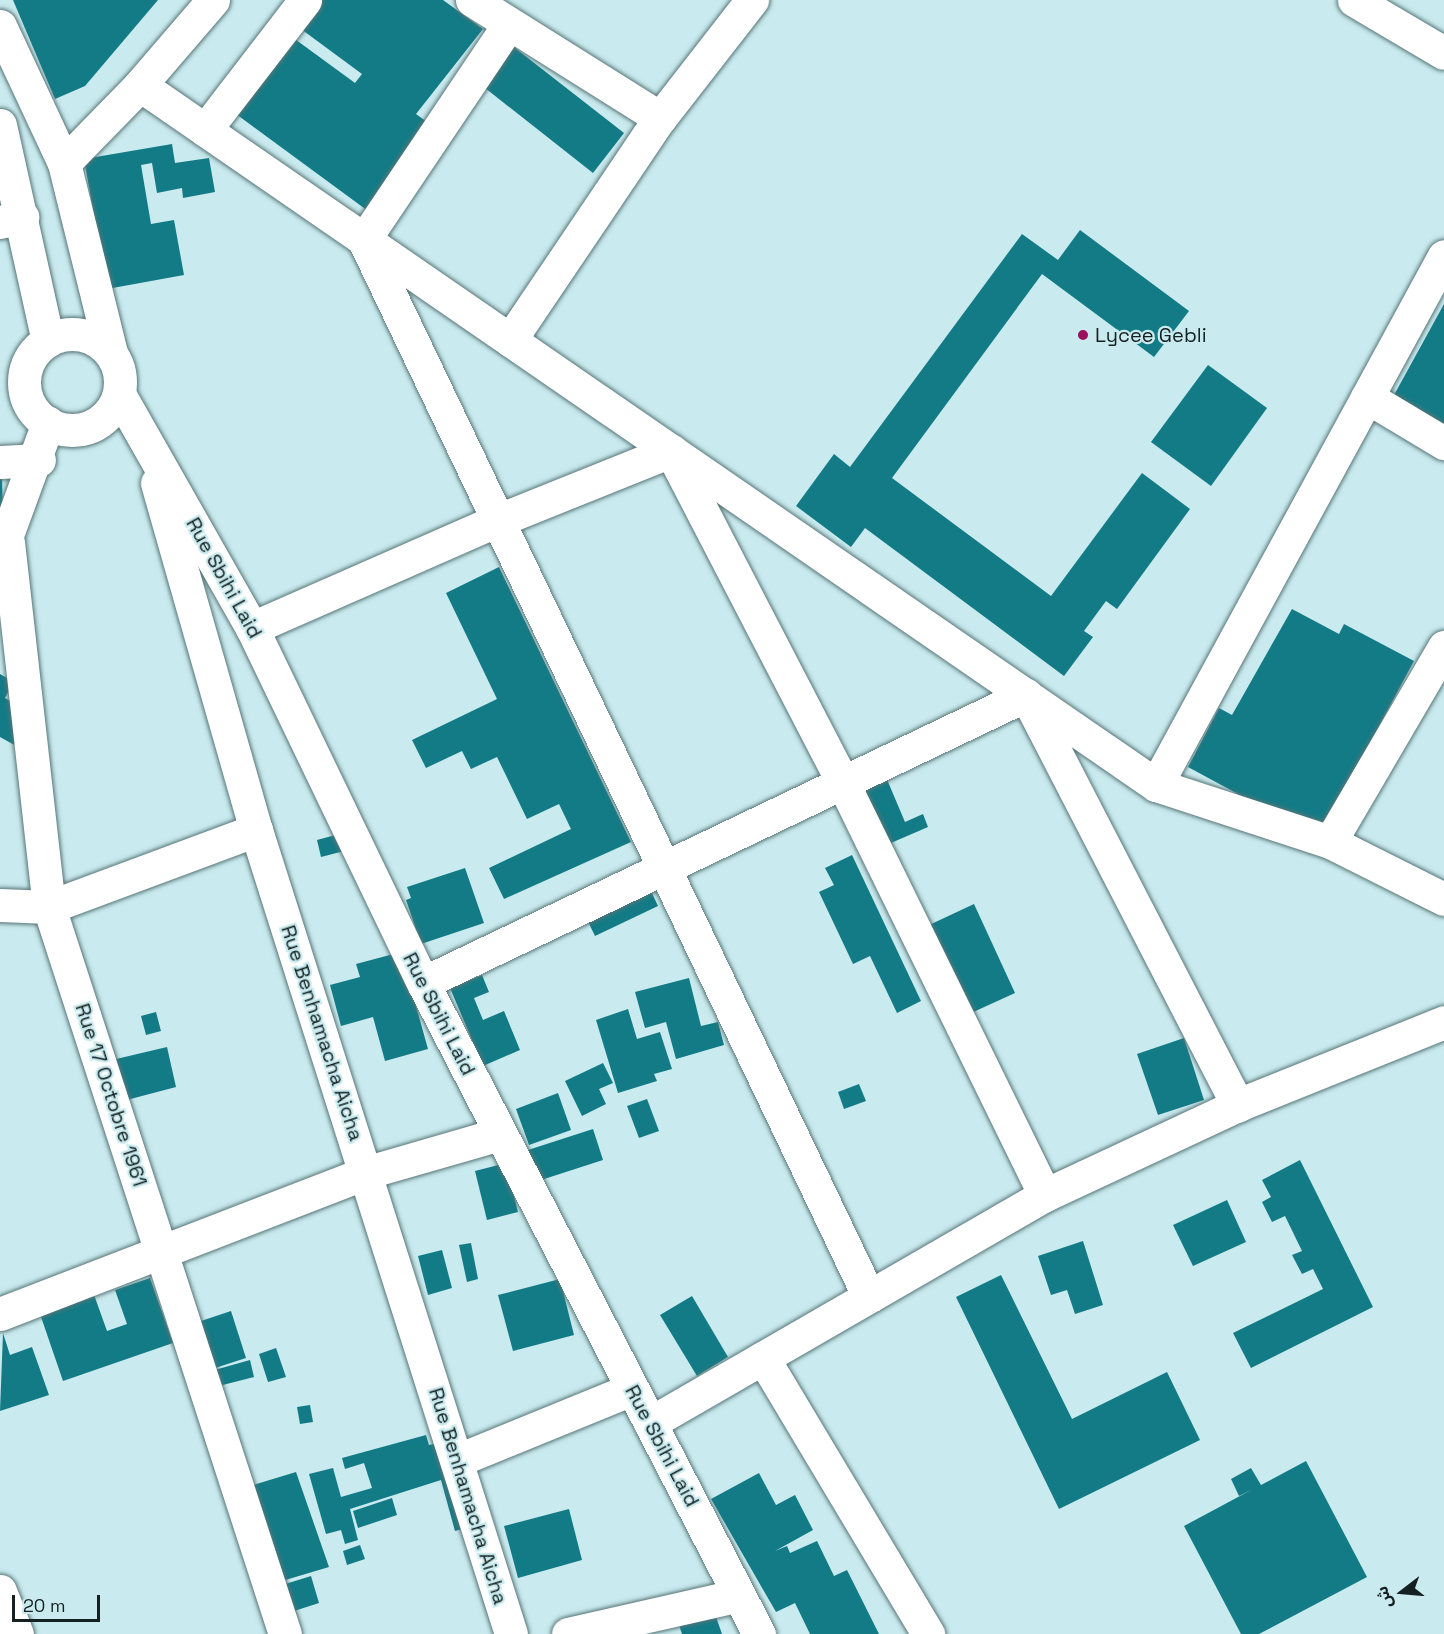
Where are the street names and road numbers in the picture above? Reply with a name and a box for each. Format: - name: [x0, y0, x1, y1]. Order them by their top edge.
- street label: Rue Sbihi Laid: [181, 513, 267, 643]
- street label: Rue Benhamacha Aicha: [276, 922, 368, 1144]
- street label: Rue Sbihi Laid: [398, 949, 480, 1079]
- street label: Rue 17 Octobre 1961: [70, 1000, 152, 1190]
- street label: Rue Sbihi Laid: [620, 1381, 704, 1511]
- street label: Rue Benhamacha Aicha: [424, 1385, 512, 1607]

